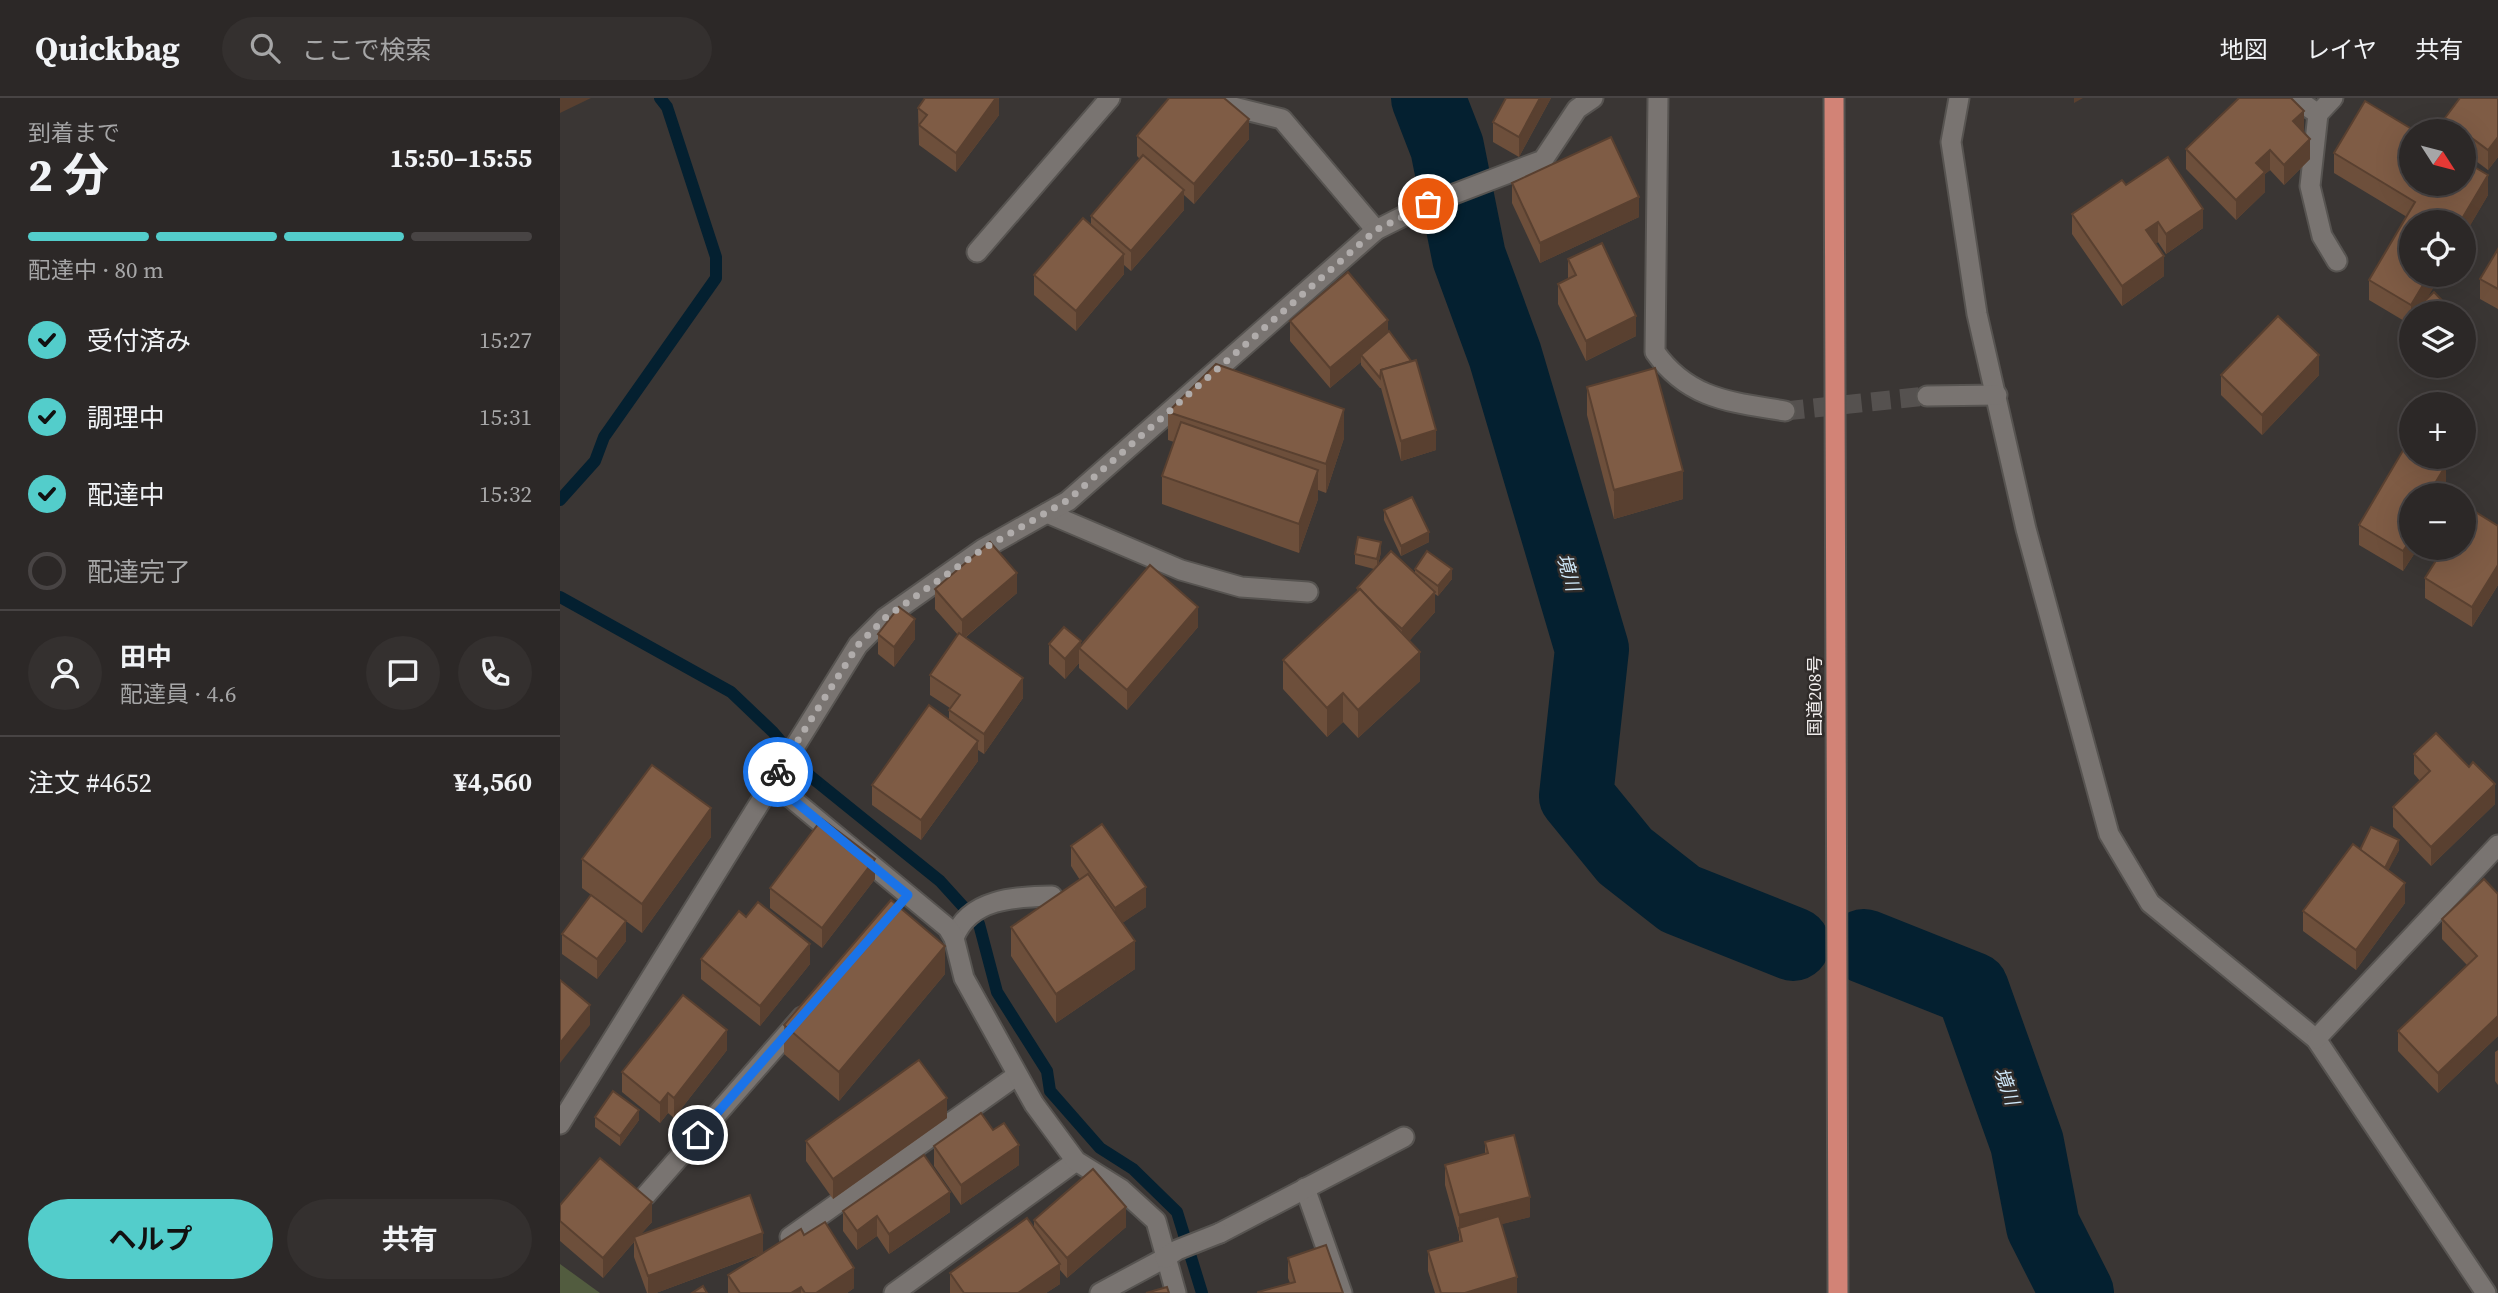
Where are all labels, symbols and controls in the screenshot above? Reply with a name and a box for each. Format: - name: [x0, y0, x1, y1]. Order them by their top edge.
- search box: [222, 17, 712, 80]
- text: Quickbag: [35, 26, 180, 71]
- icon: search: [246, 29, 284, 67]
- text: ここで検索: [302, 32, 432, 68]
- text: 地図: [2220, 33, 2268, 66]
- text: レイヤ: [2306, 33, 2377, 66]
- text: 共有: [2415, 33, 2463, 66]
- text: 到着まで: [28, 117, 120, 149]
- north arrow: [2399, 119, 2476, 196]
- map controls: [2399, 119, 2476, 560]
- text: 15:50–15:55: [390, 140, 532, 176]
- text: 2 分: [28, 143, 109, 206]
- pin: [1398, 174, 1458, 234]
- icon: bag: [1409, 185, 1447, 223]
- button: locate: [2399, 210, 2476, 287]
- text: 配達中 · 80 m: [28, 254, 164, 286]
- button: layers: [2399, 301, 2476, 378]
- icon: check: [28, 321, 66, 359]
- text: 受付済み: [87, 323, 191, 359]
- text: 15:27: [479, 324, 532, 356]
- button: +: [2399, 392, 2476, 469]
- icon: check: [28, 398, 66, 436]
- text: 調理中: [87, 400, 165, 436]
- text: 15:31: [479, 401, 532, 433]
- icon: check: [28, 475, 66, 513]
- text: 配達中: [87, 477, 165, 513]
- text: 15:32: [479, 478, 532, 510]
- button: −: [2399, 483, 2476, 560]
- water label: 境川: [1551, 550, 1587, 596]
- text: 配達完了: [87, 554, 191, 590]
- button: person: [28, 636, 102, 710]
- button: chat: [366, 636, 440, 710]
- button: phone: [458, 636, 532, 710]
- text: 田中: [120, 639, 172, 675]
- street label: 国道208号: [1802, 656, 1827, 737]
- text: 配達員 · 4.6: [120, 678, 237, 710]
- courier: [743, 737, 813, 807]
- icon: bike: [759, 753, 797, 791]
- text: ¥4,560: [454, 764, 532, 800]
- text: 注文 #4652: [28, 765, 152, 801]
- water label: 境川: [1988, 1064, 2026, 1110]
- pin: [668, 1105, 728, 1165]
- icon: home: [679, 1116, 717, 1154]
- button: ヘルプ: [28, 1199, 273, 1279]
- button: 共有: [287, 1199, 532, 1279]

